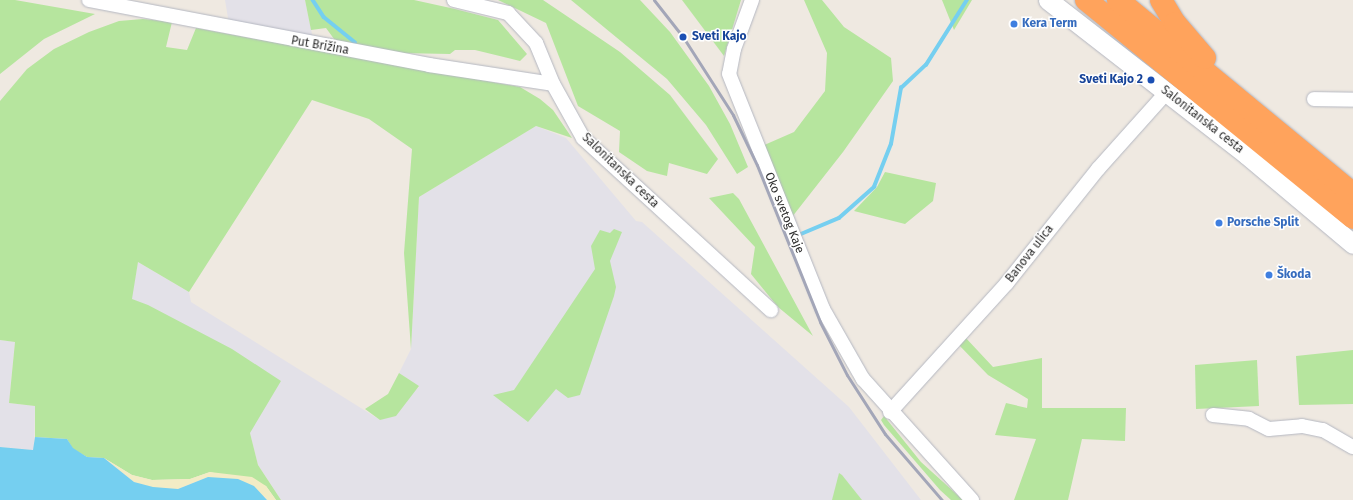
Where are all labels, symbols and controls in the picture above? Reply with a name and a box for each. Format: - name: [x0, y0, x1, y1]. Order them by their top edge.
- place label: Kera Term: [1022, 17, 1077, 31]
- marker: Kera Term: [1009, 19, 1019, 29]
- place label: Sveti Kajo: [692, 30, 747, 44]
- marker: Sveti Kajo: [677, 31, 689, 43]
- street label: Put Brižina: [290, 34, 350, 58]
- place label: Sveti Kajo 2: [1079, 73, 1143, 87]
- marker: Sveti Kajo 2: [1146, 75, 1156, 85]
- street label: Salonitanska cesta: [1158, 83, 1246, 157]
- street label: Salonitanska cesta: [579, 131, 661, 211]
- street label: Oko svetog Kaje: [761, 170, 807, 256]
- place label: Porsche Split: [1227, 216, 1299, 230]
- marker: Porsche Split: [1214, 218, 1224, 228]
- street label: Banova ulica: [1003, 222, 1057, 286]
- place label: Škoda: [1277, 268, 1311, 282]
- marker: Škoda: [1264, 270, 1274, 280]

